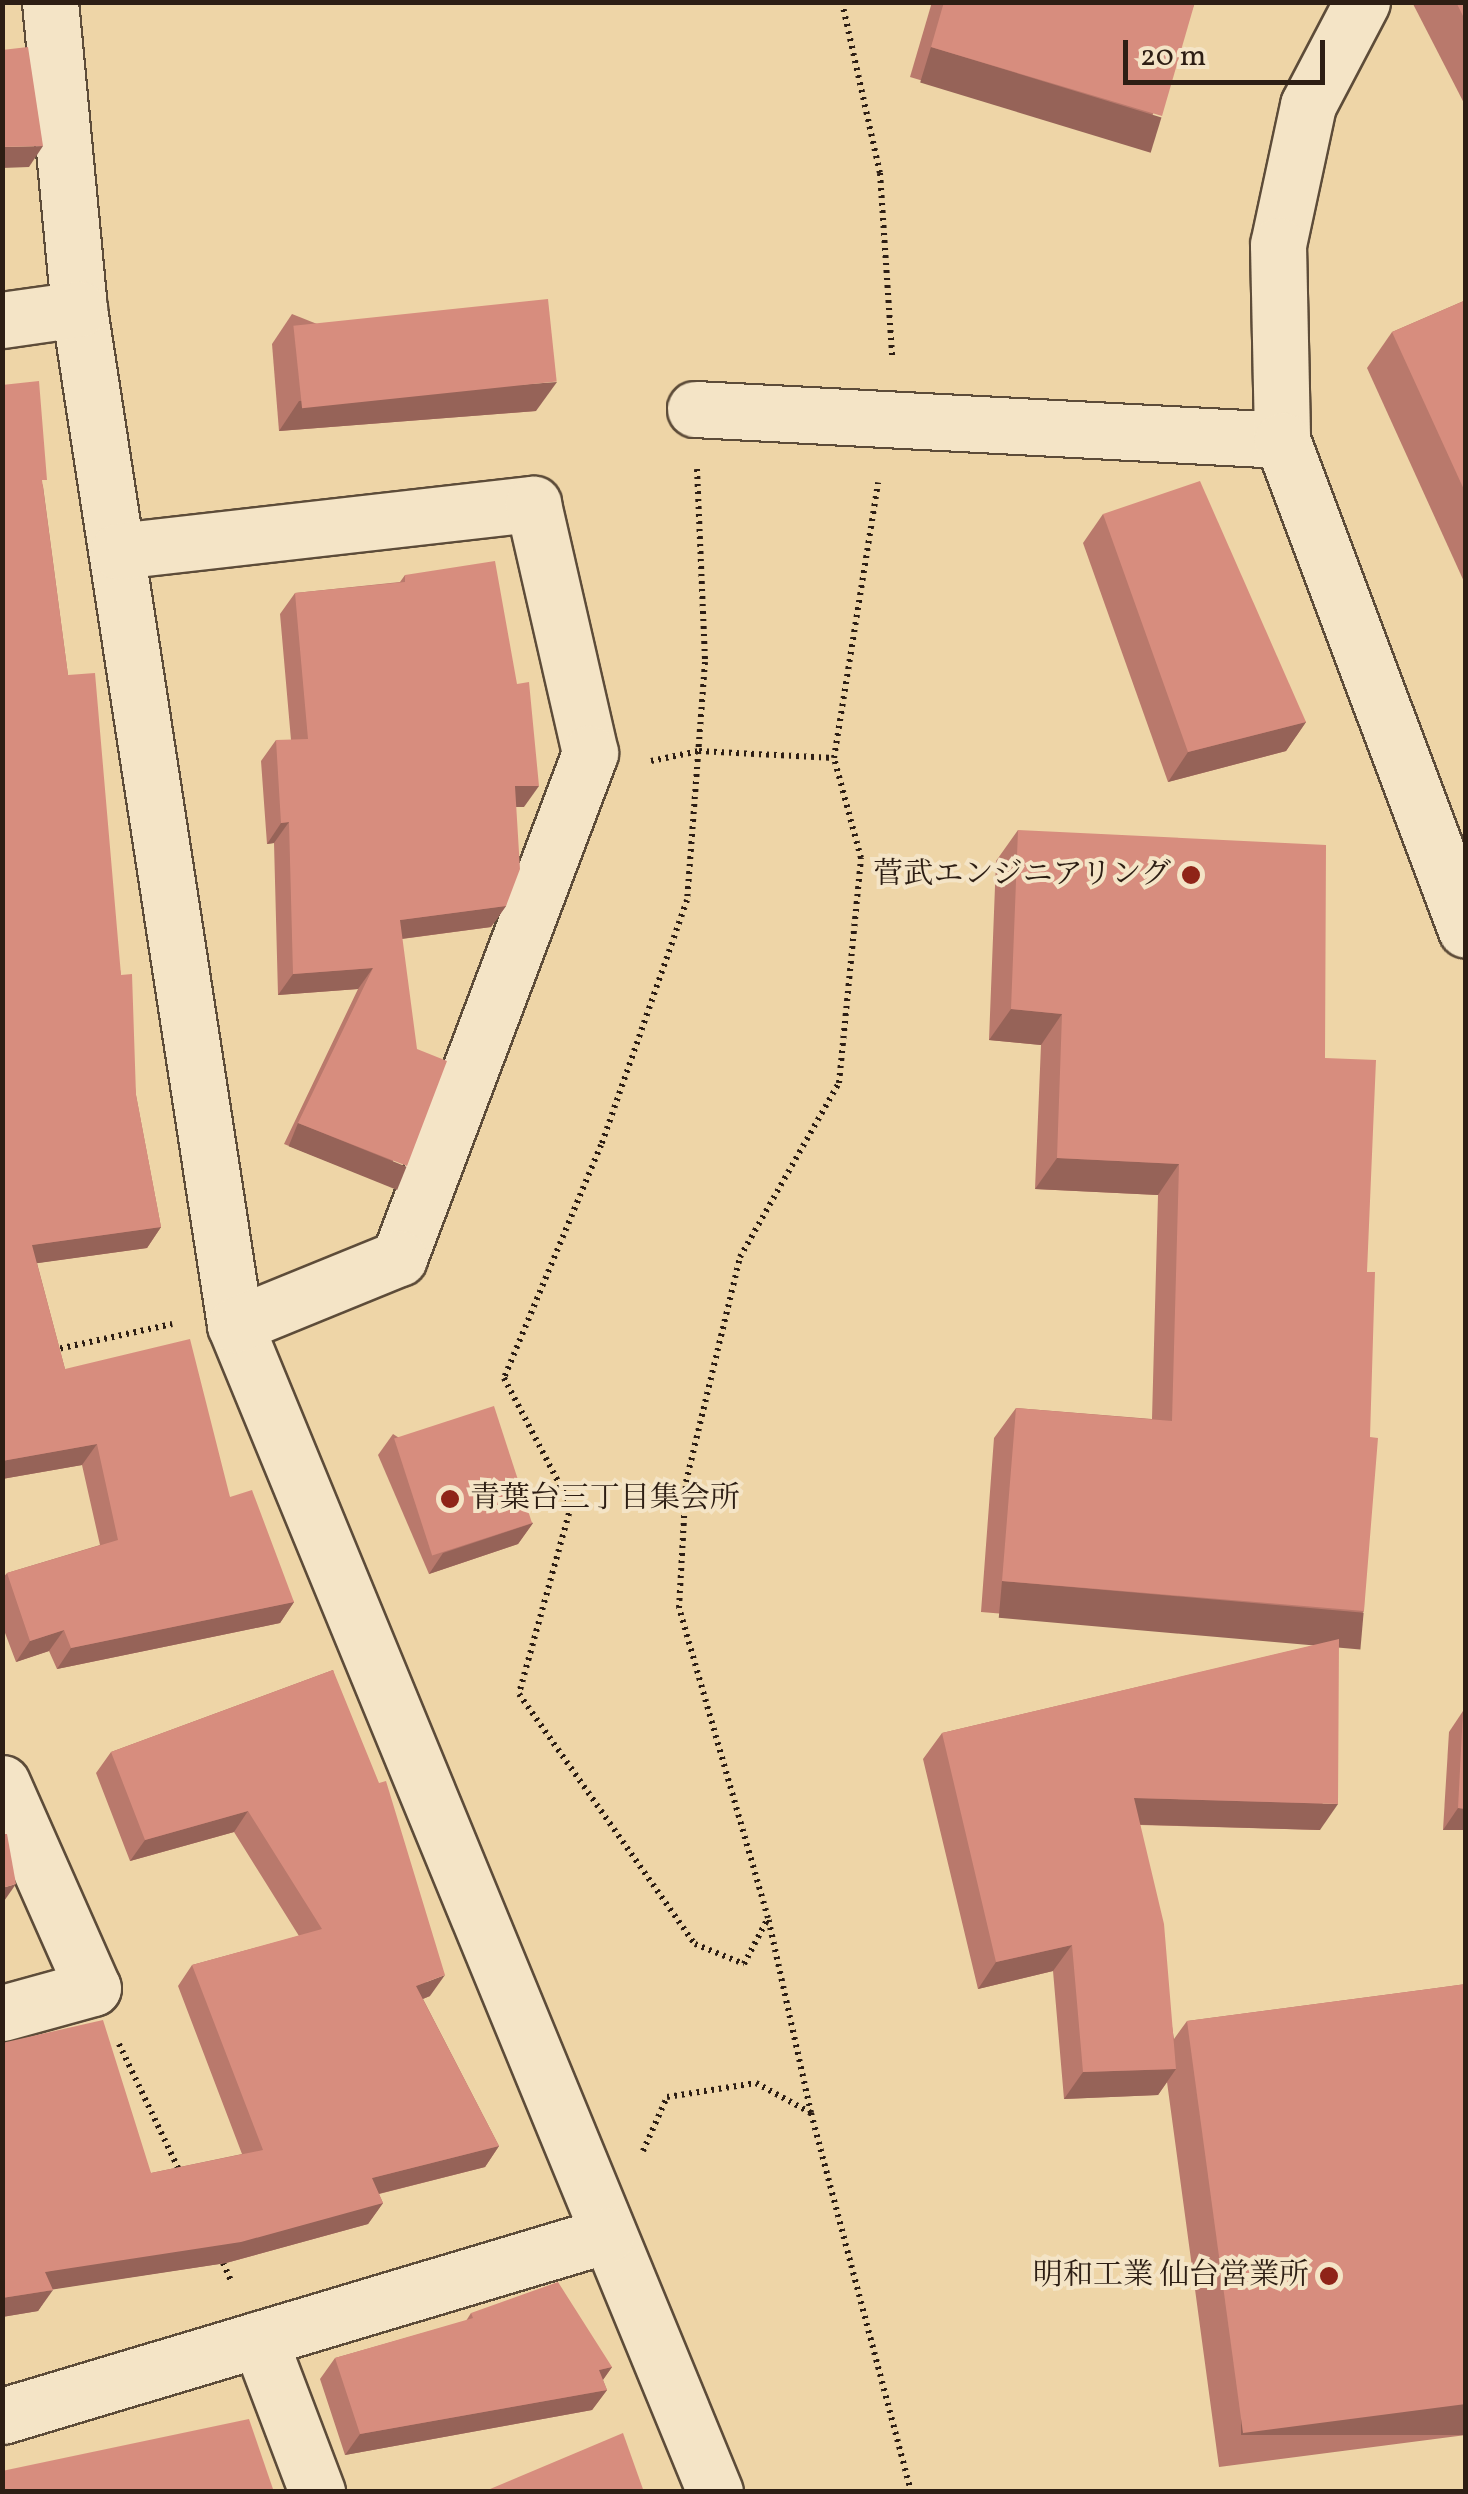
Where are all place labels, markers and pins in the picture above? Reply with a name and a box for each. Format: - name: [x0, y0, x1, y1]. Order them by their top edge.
- place label: 菅武エンジニアリング: [871, 857, 1171, 893]
- marker: 菅武エンジニアリング: [1180, 864, 1202, 886]
- place label: 青葉台三丁目集会所: [470, 1481, 740, 1517]
- marker: 青葉台三丁目集会所: [439, 1488, 461, 1510]
- place label: 明和工業 仙台営業所: [1033, 2258, 1309, 2294]
- marker: 明和工業 仙台営業所: [1318, 2265, 1340, 2287]

